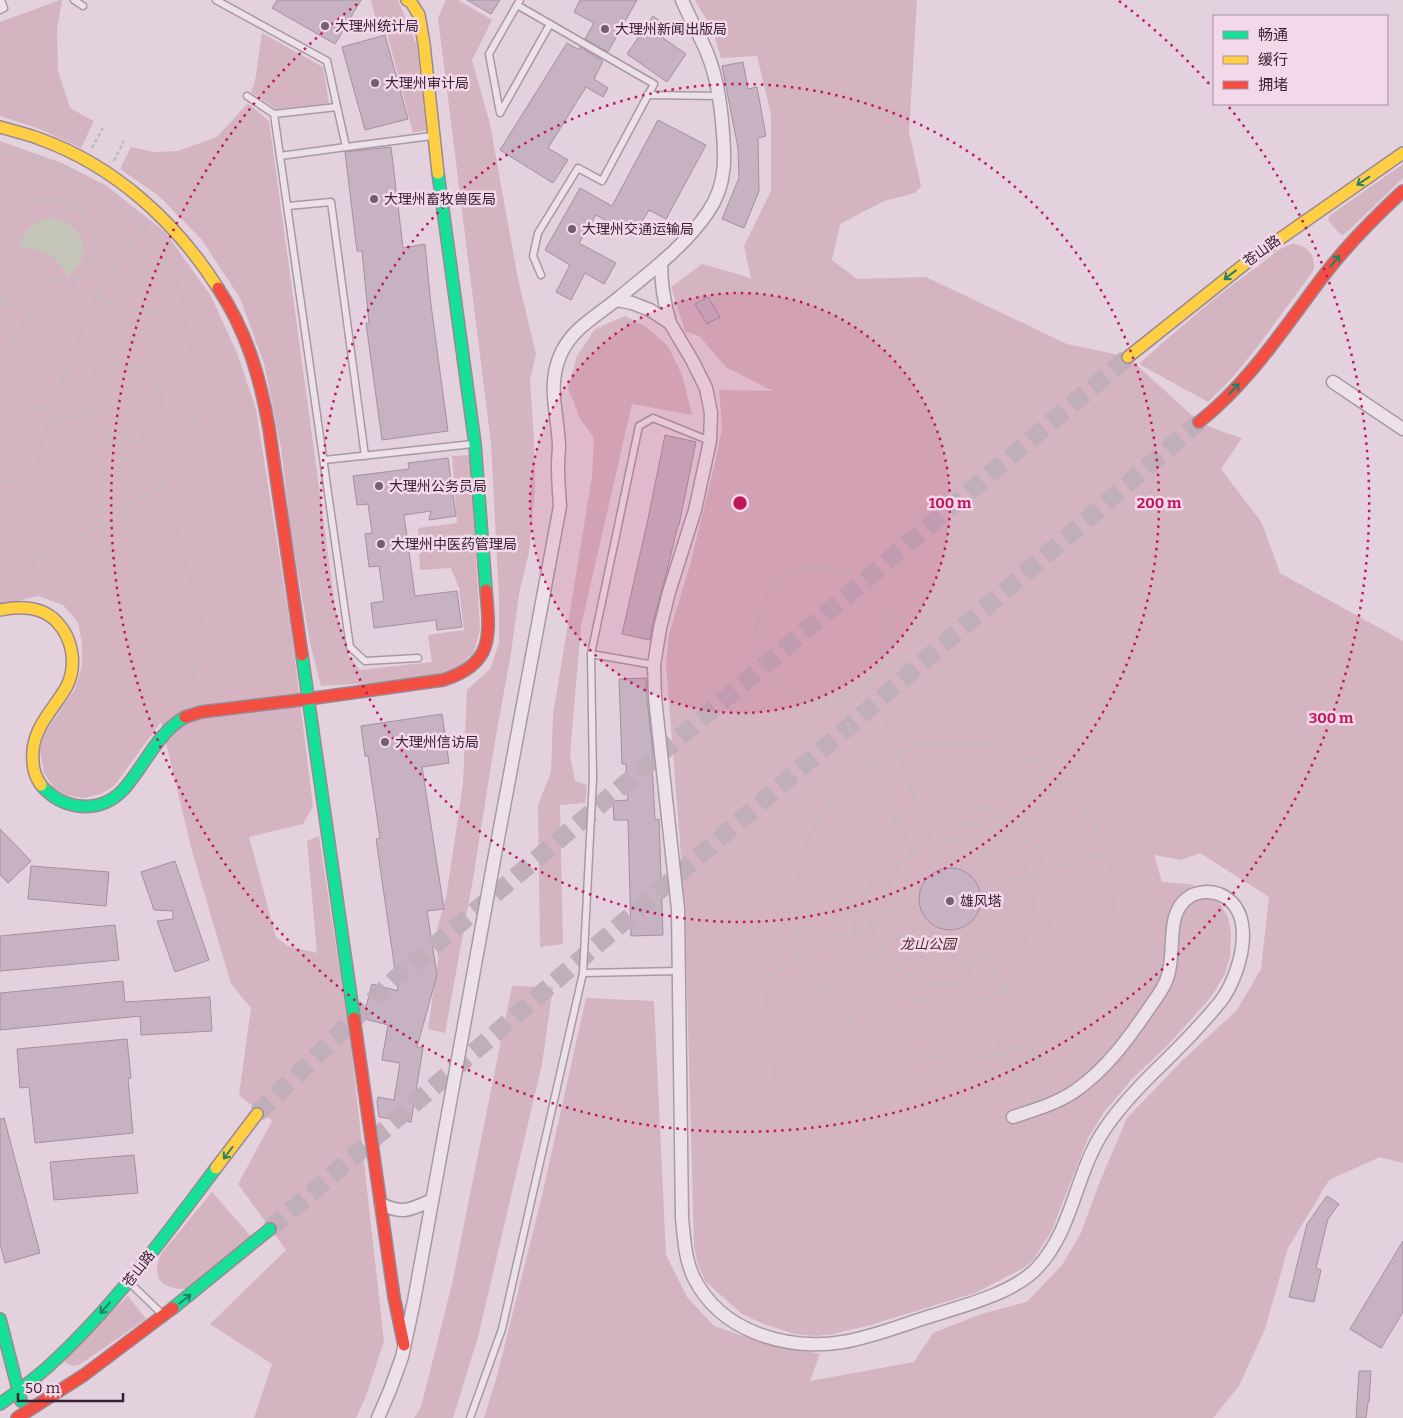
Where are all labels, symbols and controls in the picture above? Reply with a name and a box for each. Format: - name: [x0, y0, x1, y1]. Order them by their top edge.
- legend: [1213, 15, 1388, 105]
- place label: 大理州统计局: [335, 18, 419, 35]
- marker: 大理州统计局: [319, 20, 331, 32]
- place label: 大理州新闻出版局: [615, 21, 727, 38]
- marker: 大理州新闻出版局: [599, 23, 611, 35]
- text: 畅通: [1258, 26, 1288, 44]
- text: 缓行: [1258, 51, 1288, 69]
- place label: 大理州审计局: [385, 75, 469, 92]
- text: 拥堵: [1258, 76, 1288, 94]
- marker: 大理州审计局: [369, 77, 381, 89]
- one-way arrow: [1356, 176, 1370, 186]
- place label: 大理州畜牧兽医局: [384, 191, 496, 208]
- marker: 大理州畜牧兽医局: [368, 193, 380, 205]
- place label: 大理州交通运输局: [582, 221, 694, 238]
- marker: 大理州交通运输局: [566, 223, 578, 235]
- street label: 苍山路: [1240, 232, 1284, 270]
- one-way arrow: [1330, 255, 1341, 268]
- one-way arrow: [1224, 269, 1237, 280]
- one-way arrow: [1228, 382, 1240, 395]
- place label: 大理州公务员局: [389, 478, 487, 495]
- marker: 大理州公务员局: [373, 480, 385, 492]
- centre of rings: [731, 494, 749, 512]
- text: 100 m: [929, 494, 972, 512]
- text: 200 m: [1137, 494, 1182, 512]
- place label: 大理州中医药管理局: [391, 536, 517, 553]
- marker: 大理州中医药管理局: [375, 538, 387, 550]
- text: 300 m: [1309, 709, 1354, 727]
- place label: 大理州信访局: [395, 734, 479, 751]
- marker: 大理州信访局: [379, 736, 391, 748]
- place label: 雄风塔: [960, 893, 1002, 910]
- marker: 雄风塔: [944, 895, 956, 907]
- park label: 龙山公园: [900, 936, 958, 953]
- one-way arrow: [222, 1146, 233, 1159]
- street label: 苍山路: [119, 1247, 159, 1291]
- one-way arrow: [178, 1293, 191, 1304]
- one-way arrow: [99, 1302, 111, 1315]
- scale bar: [18, 1370, 122, 1402]
- text: 50 m: [25, 1379, 61, 1397]

